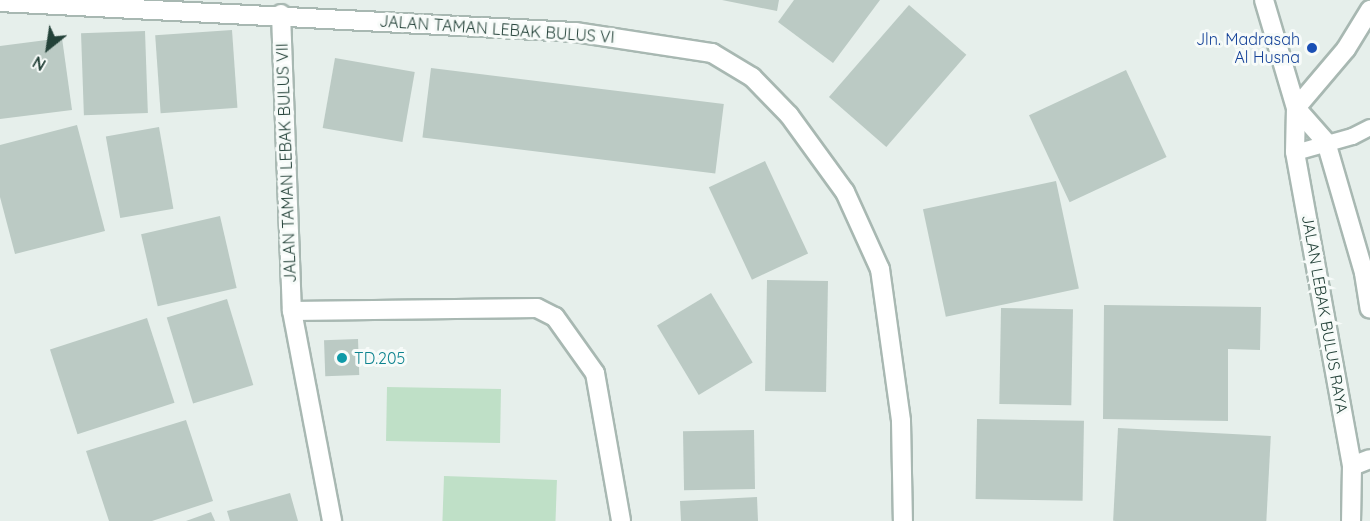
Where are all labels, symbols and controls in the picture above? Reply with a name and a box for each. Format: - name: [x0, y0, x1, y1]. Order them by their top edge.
- street label: JALAN TAMAN LEBAK BULUS VI: [379, 11, 615, 47]
- north arrow: [18, 18, 78, 78]
- place label: Jln. Madrasah Al Husna: [1196, 29, 1300, 67]
- marker: Jln. Madrasah Al Husna: [1305, 41, 1319, 55]
- street label: JALAN TAMAN LEBAK BULUS VII: [272, 43, 300, 283]
- text: N: [29, 52, 49, 75]
- street label: JALAN LEBAK BULUS RAYA: [1298, 213, 1352, 415]
- place label: TD.205: [354, 348, 405, 368]
- marker: TD.205: [335, 351, 349, 365]

